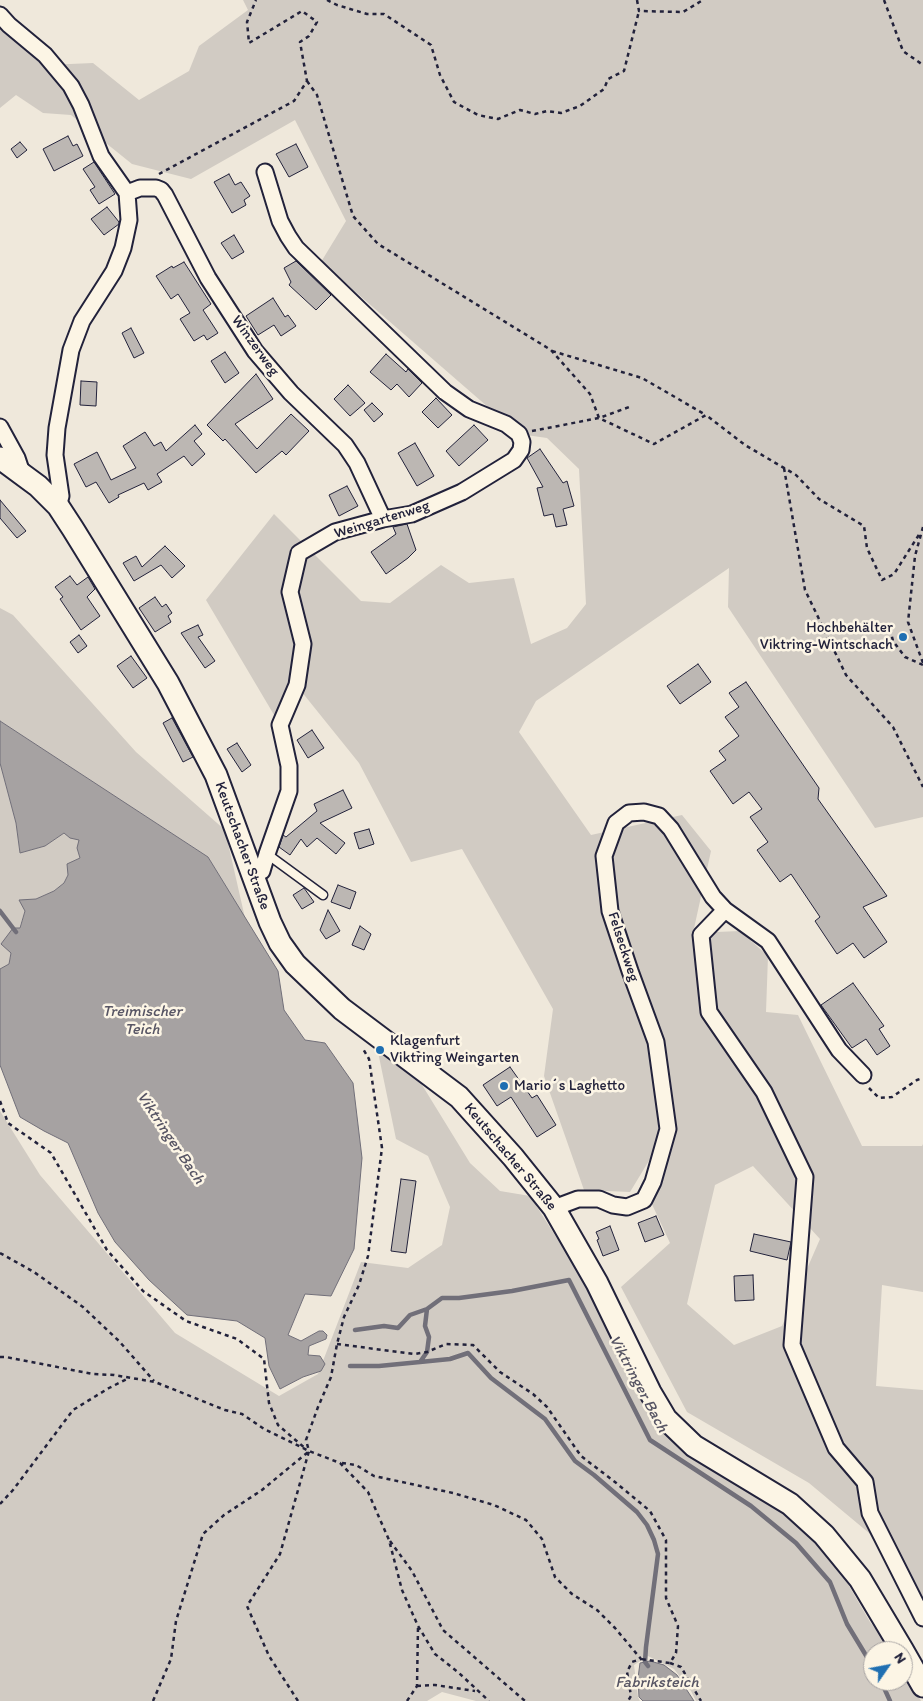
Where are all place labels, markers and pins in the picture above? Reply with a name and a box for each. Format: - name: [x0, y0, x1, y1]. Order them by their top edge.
- place label: Hochbehälter Viktring-Wintschach: [760, 619, 893, 654]
- marker: Hochbehälter Viktring-Wintschach: [897, 631, 909, 643]
- place label: Klagenfurt Viktring Weingarten: [390, 1032, 519, 1067]
- marker: Klagenfurt Viktring Weingarten: [374, 1044, 386, 1056]
- place label: Mario´s Laghetto: [514, 1077, 625, 1095]
- marker: Mario´s Laghetto: [498, 1080, 510, 1092]

